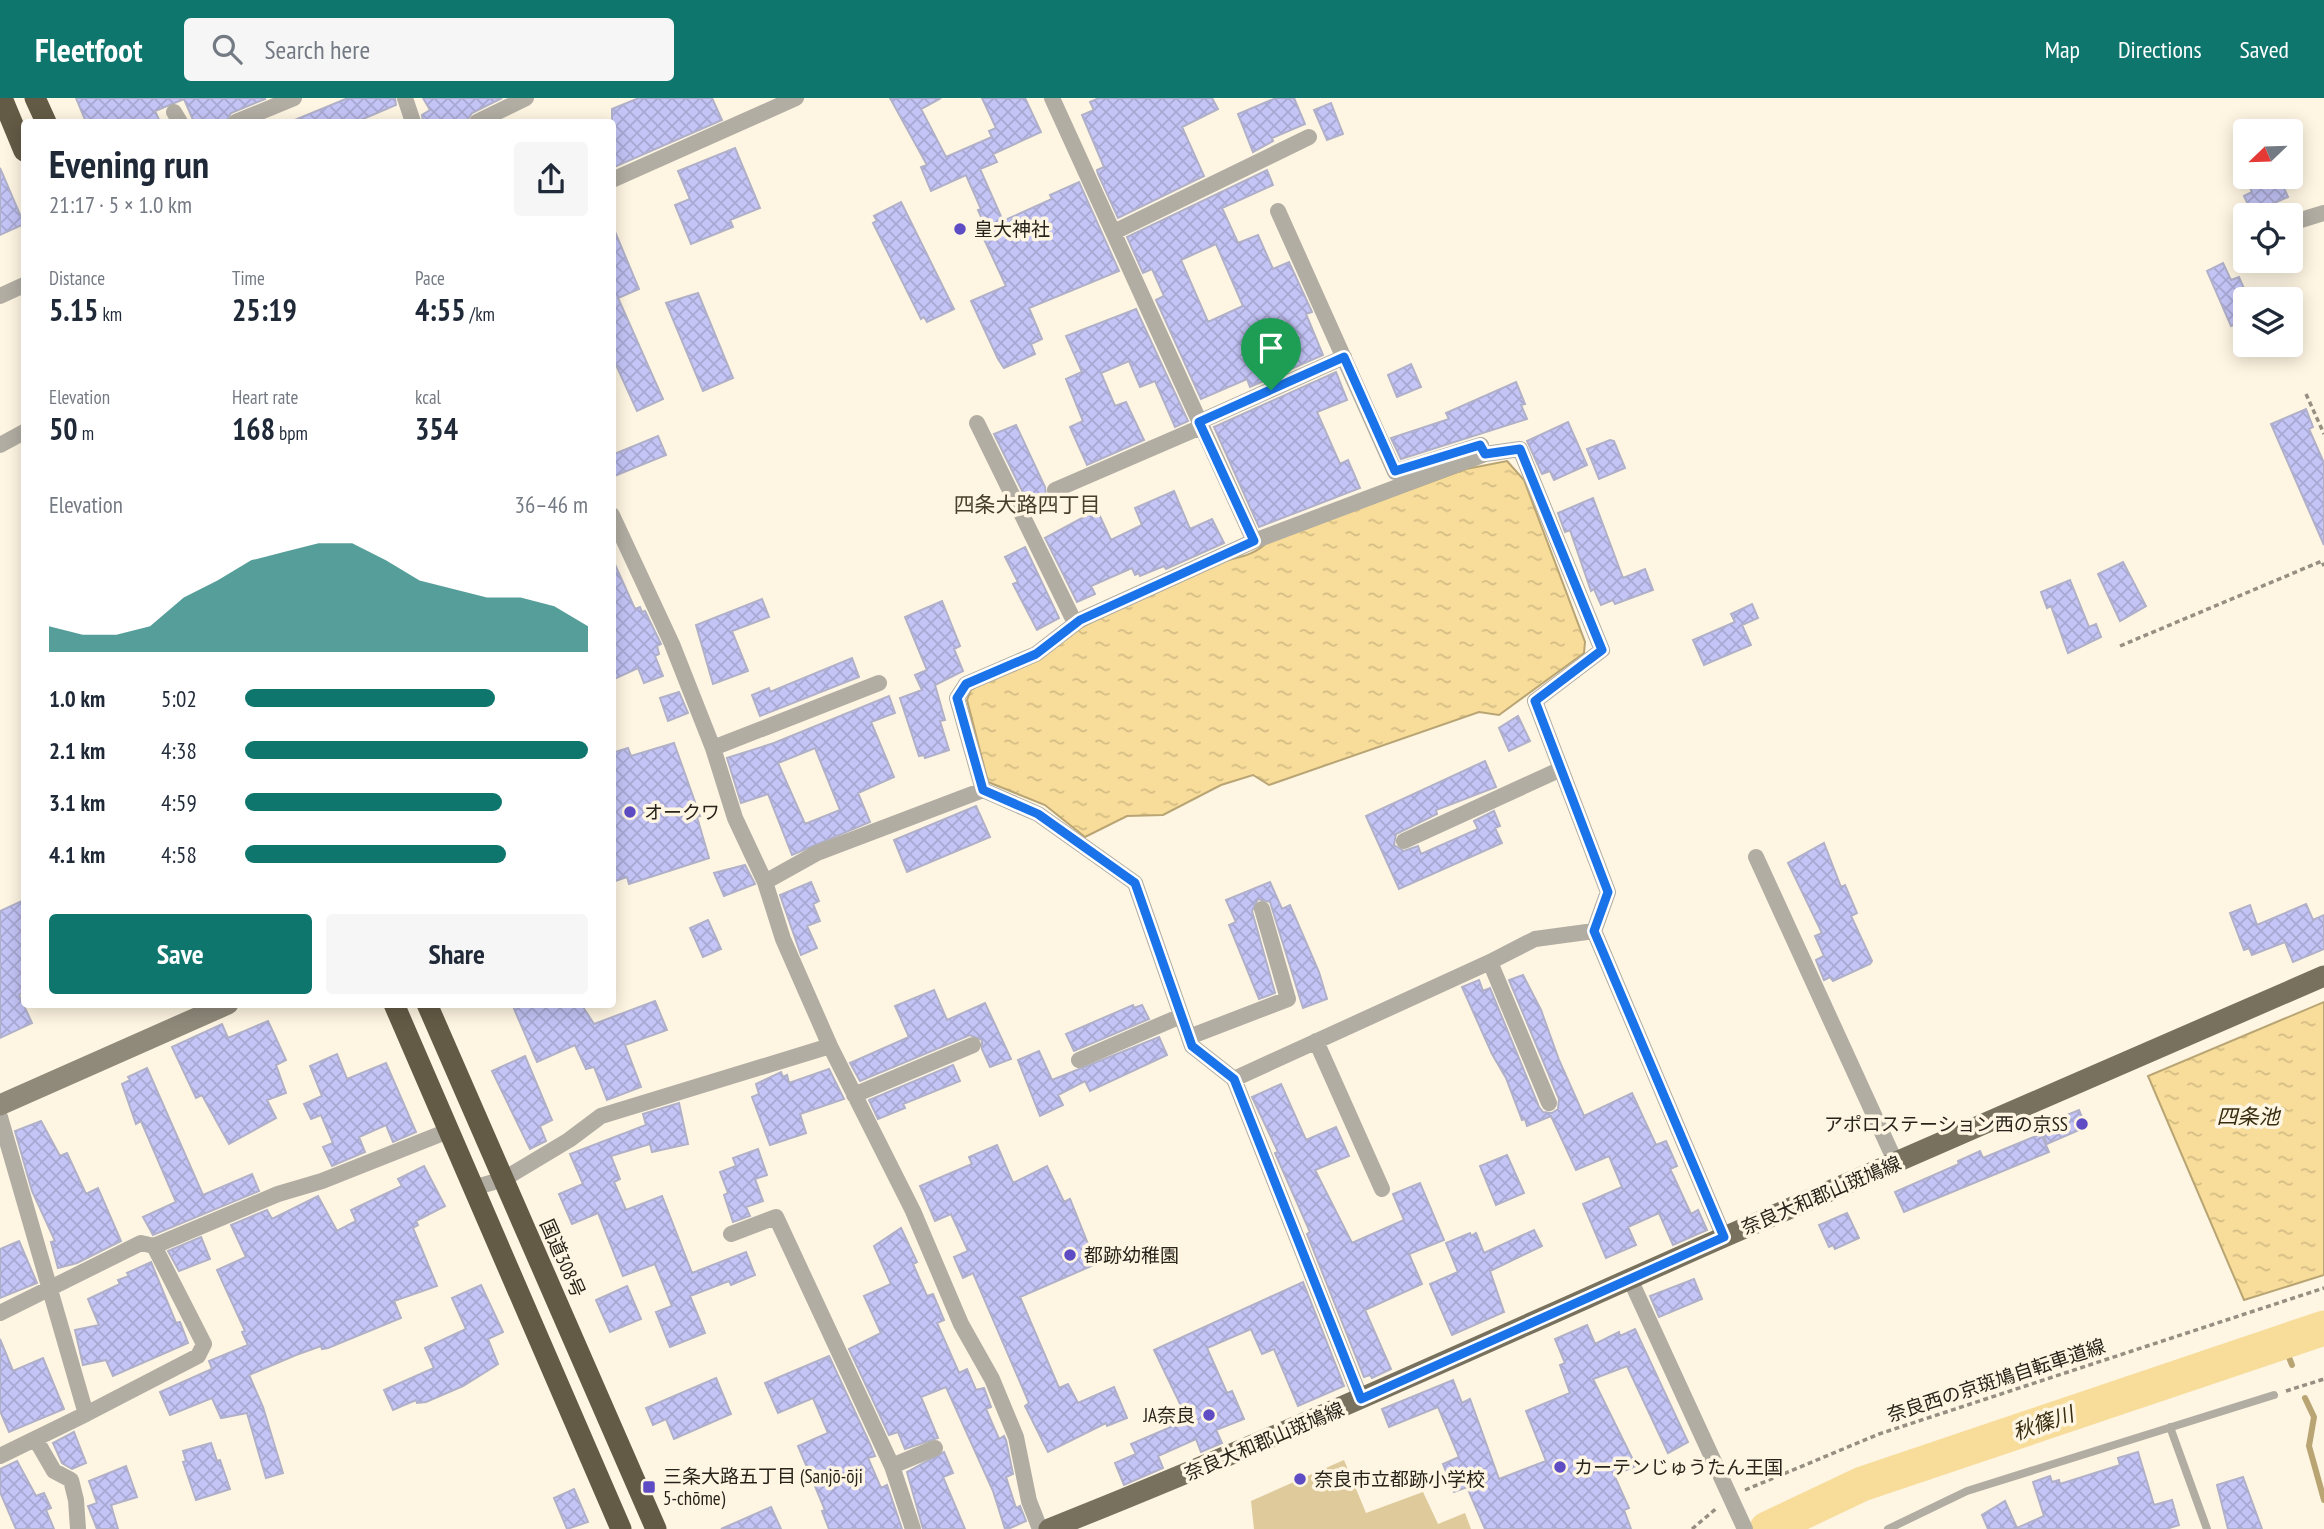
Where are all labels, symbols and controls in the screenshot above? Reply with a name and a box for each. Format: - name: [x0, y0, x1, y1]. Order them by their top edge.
- search box: [184, 18, 674, 81]
- text: Fleetfoot: [35, 28, 142, 71]
- icon: search: [208, 30, 246, 68]
- text: Search here: [264, 33, 370, 66]
- text: Map: [2045, 34, 2080, 65]
- text: Directions: [2118, 34, 2202, 65]
- text: Saved: [2240, 34, 2289, 65]
- north arrow: [2233, 119, 2303, 189]
- map controls: [2233, 119, 2303, 357]
- text: Evening run: [49, 139, 209, 188]
- button: share: [514, 142, 588, 216]
- text: 21:17 · 5 × 1.0 km: [49, 190, 192, 219]
- button: locate: [2233, 203, 2303, 273]
- place label: 皇大神社: [974, 217, 1050, 241]
- marker: 皇大神社: [952, 221, 968, 237]
- text: Distance: [49, 266, 105, 290]
- text: Time: [232, 266, 265, 290]
- text: Pace: [415, 266, 445, 290]
- button: layers: [2233, 287, 2303, 357]
- text: 5.15: [49, 290, 98, 329]
- text: 25:19: [232, 290, 297, 329]
- text: 4:55: [415, 290, 466, 329]
- text: km: [98, 302, 122, 326]
- text: /km: [466, 302, 495, 326]
- pin: [1241, 318, 1301, 390]
- icon: arrive: [1252, 329, 1290, 367]
- text: Elevation: [49, 385, 110, 409]
- text: Heart rate: [232, 385, 298, 409]
- text: kcal: [415, 385, 441, 409]
- text: 50: [49, 409, 78, 448]
- text: 168: [232, 409, 275, 448]
- text: 354: [415, 409, 458, 448]
- text: m: [78, 421, 94, 445]
- text: bpm: [275, 421, 308, 445]
- text: Elevation: [49, 490, 123, 519]
- text: 36–46 m: [515, 490, 588, 519]
- district label: 四条大路四丁目: [954, 491, 1101, 518]
- text: 1.0 km: [49, 684, 105, 713]
- text: 5:02: [161, 684, 197, 713]
- text: 2.1 km: [49, 736, 105, 765]
- text: 4:38: [161, 736, 197, 765]
- text: 3.1 km: [49, 788, 105, 817]
- text: 4:59: [161, 788, 197, 817]
- place label: オークワ: [644, 800, 720, 824]
- marker: オークワ: [622, 804, 638, 820]
- text: 4.1 km: [49, 840, 105, 869]
- text: 4:58: [161, 840, 197, 869]
- button: Save: [49, 914, 312, 994]
- button: Share: [326, 914, 588, 994]
- water label: 四条池: [2217, 1103, 2281, 1130]
- place label: アポロステーション西の京SS: [1824, 1112, 2068, 1136]
- marker: アポロステーション西の京SS: [2074, 1116, 2090, 1132]
- street label: 奈良大和郡山斑鳩線: [1738, 1151, 1904, 1239]
- street label: 国道308号: [535, 1215, 591, 1301]
- place label: 都跡幼稚園: [1084, 1243, 1179, 1267]
- marker: 都跡幼稚園: [1062, 1247, 1078, 1263]
- street label: 奈良西の京斑鳩自転車道線: [1884, 1333, 2108, 1427]
- street label: 奈良大和郡山斑鳩線: [1181, 1397, 1347, 1485]
- water label: 秋篠川: [2009, 1399, 2079, 1446]
- place label: JA奈良: [1142, 1403, 1195, 1427]
- marker: JA奈良: [1201, 1407, 1217, 1423]
- place label: カーテンじゅうたん王国: [1574, 1455, 1783, 1479]
- marker: カーテンじゅうたん王国: [1552, 1459, 1568, 1475]
- place label: 三条大路五丁目 (Sanjō-ōji 5-chōme): [663, 1464, 863, 1510]
- place label: 奈良市立都跡小学校: [1314, 1467, 1485, 1491]
- marker: 奈良市立都跡小学校: [1292, 1471, 1308, 1487]
- marker: 三条大路五丁目 (Sanjō-ōji 5-chōme): [641, 1479, 657, 1495]

